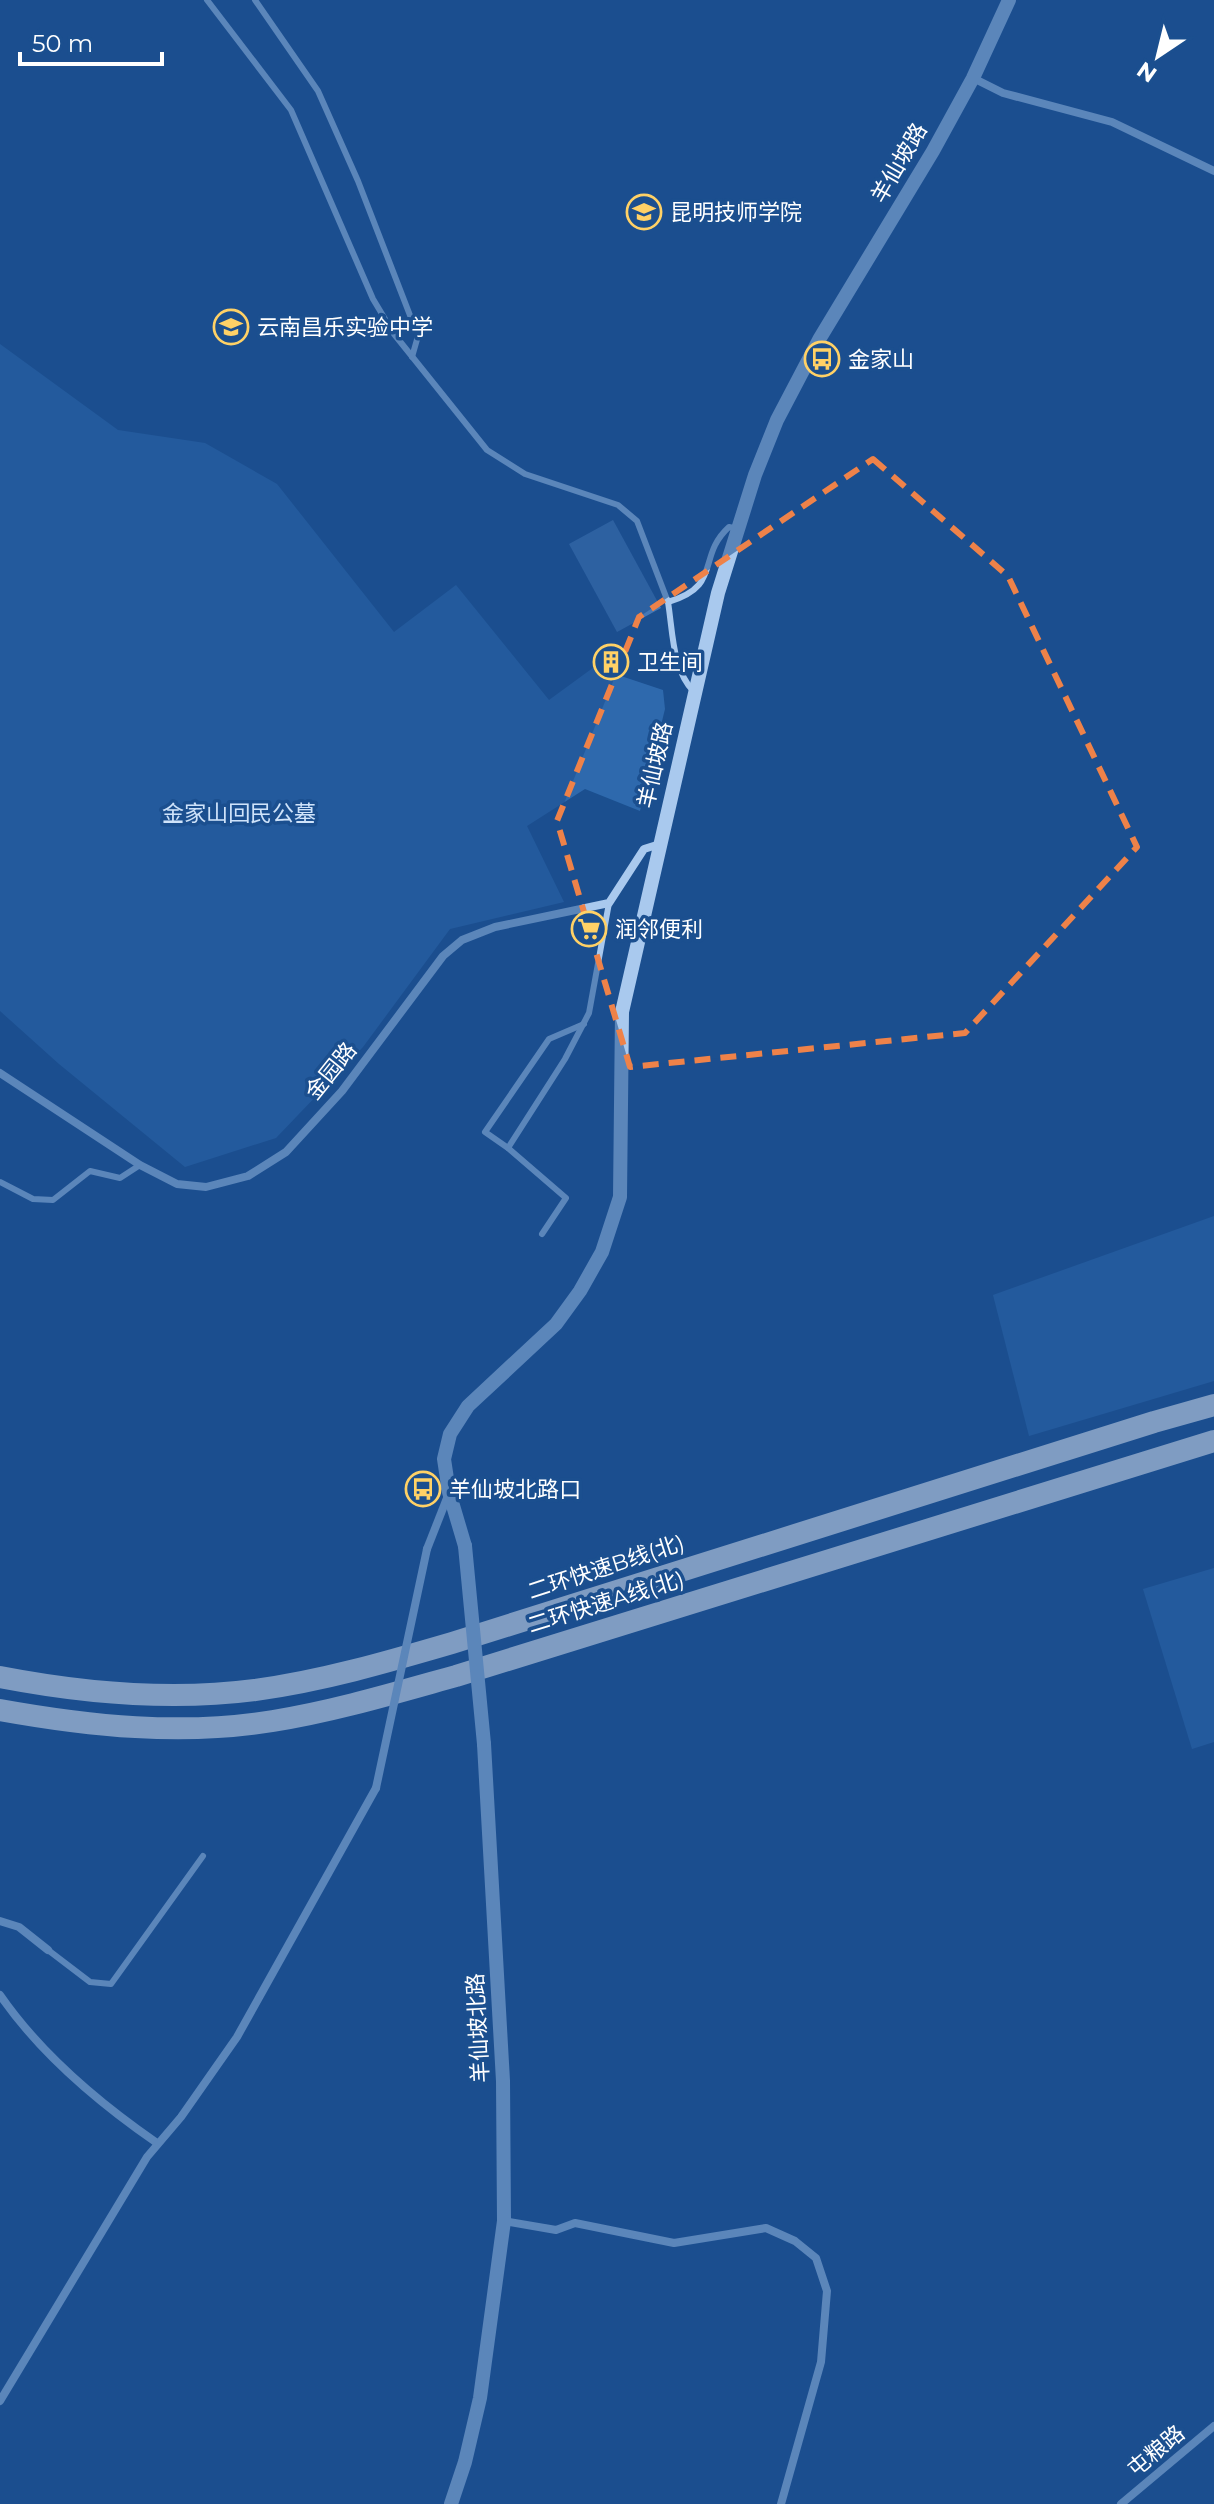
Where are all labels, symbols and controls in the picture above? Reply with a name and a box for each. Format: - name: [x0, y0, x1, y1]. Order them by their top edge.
- scale bar: [20, 16, 162, 66]
- north arrow: [1118, 16, 1198, 96]
- text: 50 m: [32, 29, 93, 58]
- text: N: [1132, 56, 1162, 88]
- street label: 羊仙坡路: [865, 118, 933, 208]
- school or university icon: 昆明技师学院: [625, 193, 663, 231]
- place label: 昆明技师学院: [670, 199, 802, 226]
- school or university icon: 云南昌乐实验中学: [212, 308, 250, 346]
- place label: 云南昌乐实验中学: [257, 314, 433, 341]
- bus stop icon: 金家山: [803, 340, 841, 378]
- place label: 金家山: [848, 346, 914, 373]
- building icon: 卫生间: [592, 643, 630, 681]
- place label: 卫生间: [637, 649, 703, 676]
- street label: 羊仙坡路: [632, 719, 678, 811]
- park label: 金家山回民公墓: [162, 800, 316, 827]
- supermarket icon: 润邻便利: [570, 910, 608, 948]
- place label: 润邻便利: [615, 916, 703, 943]
- street label: 金园路: [300, 1037, 362, 1105]
- bus stop icon: 羊仙坡北路口: [404, 1470, 442, 1508]
- place label: 羊仙坡北路口: [449, 1476, 581, 1503]
- street label: 二环快速B线(北): [524, 1529, 688, 1605]
- street label: 二环快速A线(北): [524, 1565, 688, 1639]
- street label: 羊仙坡北路: [462, 1972, 494, 2084]
- street label: 屯粮路: [1122, 2419, 1190, 2483]

